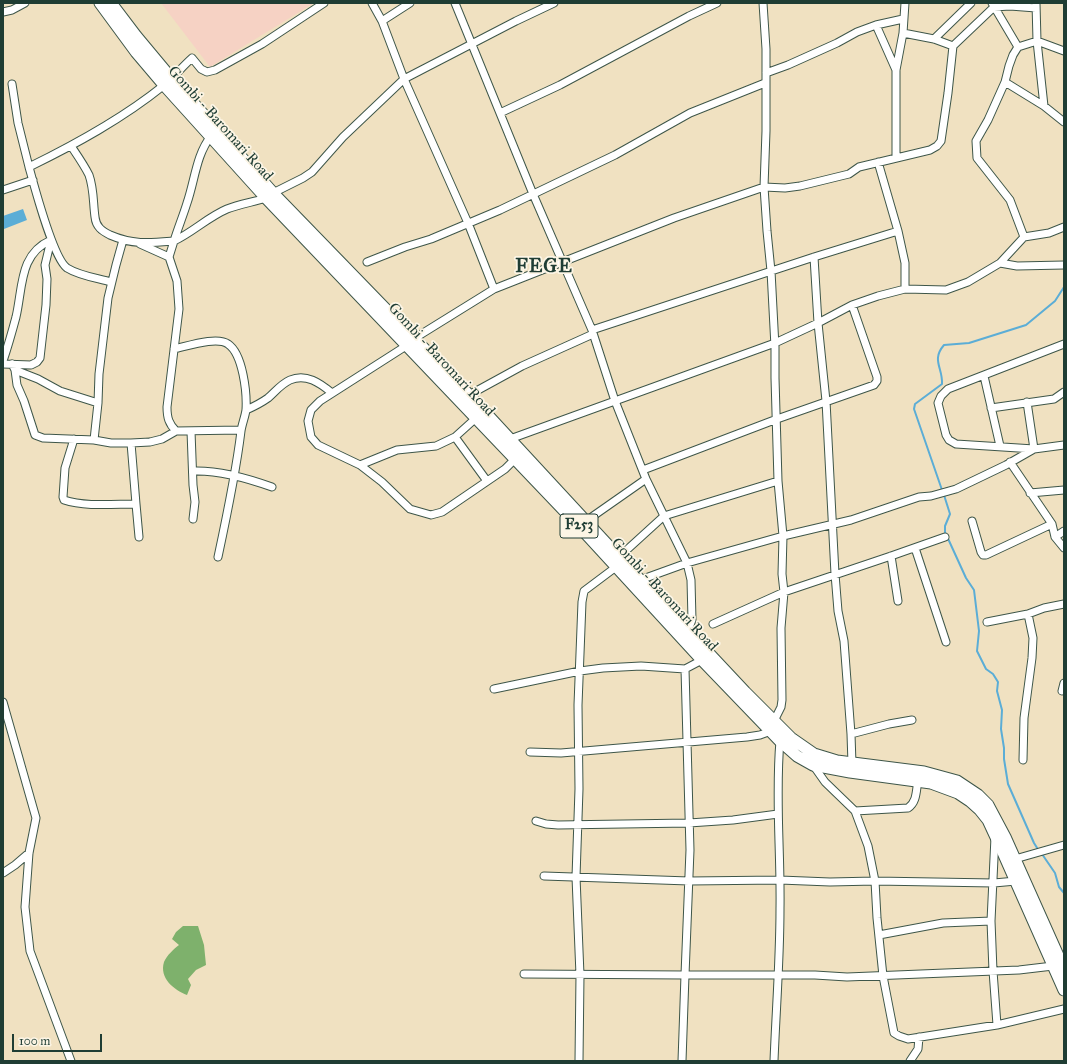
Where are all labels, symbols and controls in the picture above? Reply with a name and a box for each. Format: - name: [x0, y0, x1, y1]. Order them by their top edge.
- street label: Gombi - Baromari Road: [164, 63, 276, 185]
- district label: FEGE: [515, 256, 573, 278]
- street label: Gombi - Baromari Road: [384, 300, 498, 420]
- road number: F253: [560, 514, 598, 538]
- street label: Gombi - Baromari Road: [607, 535, 721, 655]
- scale bar: [14, 1026, 104, 1052]
- text: 100 m: [19, 1034, 50, 1048]

